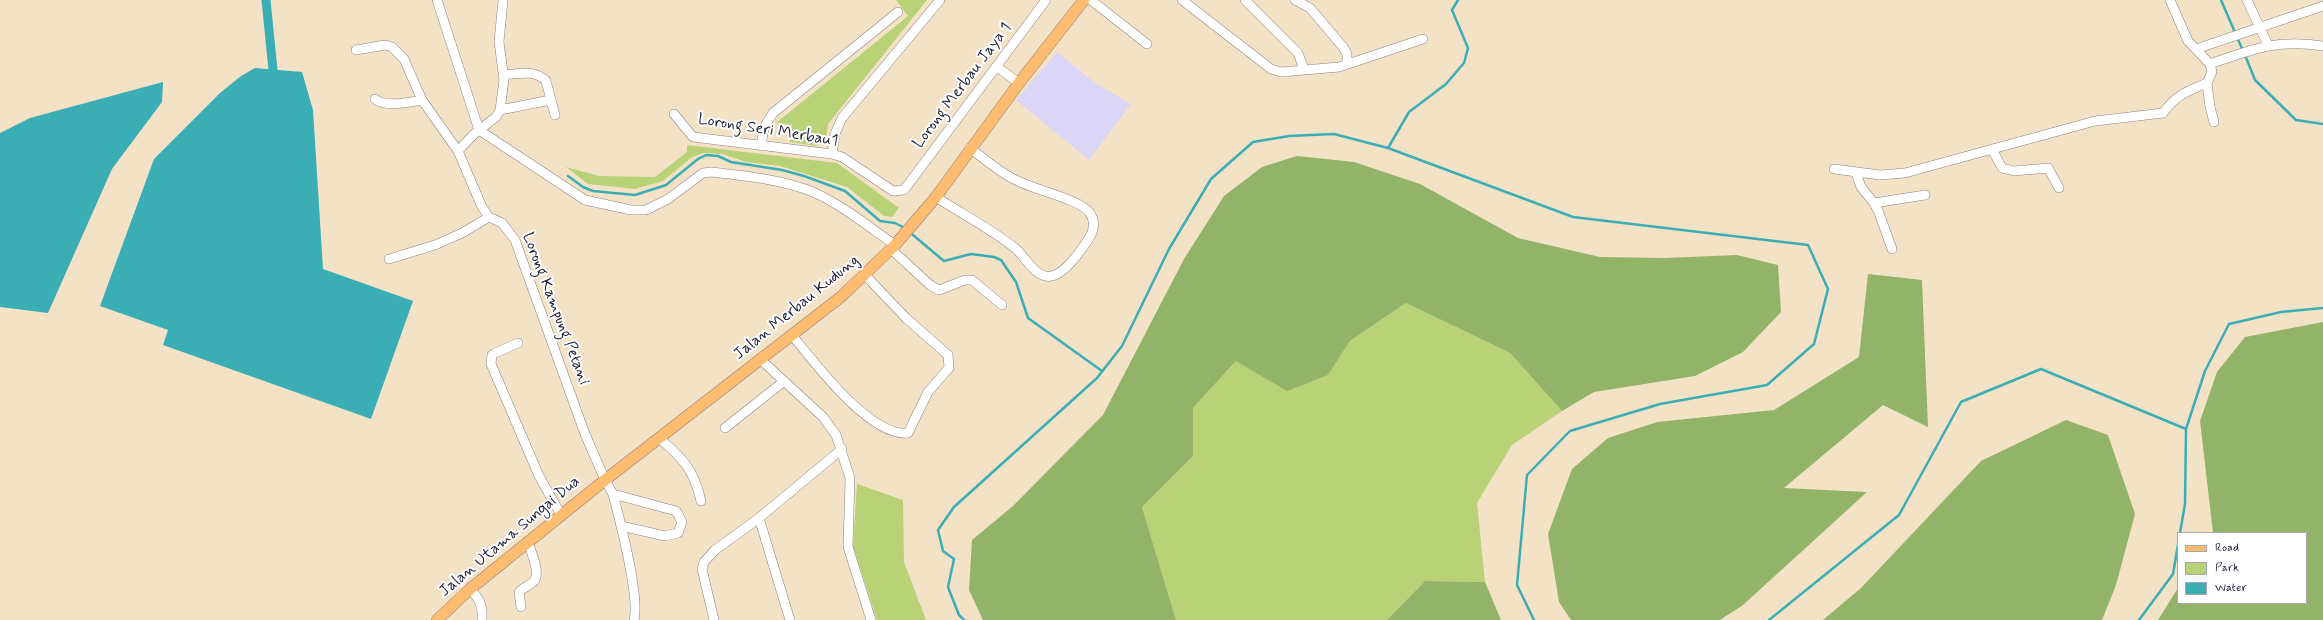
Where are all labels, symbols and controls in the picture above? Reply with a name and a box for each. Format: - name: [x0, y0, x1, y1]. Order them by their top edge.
- street label: Lorong Merbau Jaya 1: [909, 19, 1017, 153]
- street label: Lorong Seri Merbau1: [697, 110, 839, 152]
- street label: Lorong Kampung Petani: [517, 230, 593, 388]
- street label: Jalan Merbau Kudung: [730, 251, 864, 365]
- street label: Jalan Utama Sungai Dua: [436, 473, 584, 601]
- legend: [2177, 532, 2307, 604]
- text: Road: [2215, 540, 2239, 556]
- text: Park: [2215, 560, 2239, 576]
- text: Water: [2215, 580, 2247, 596]

